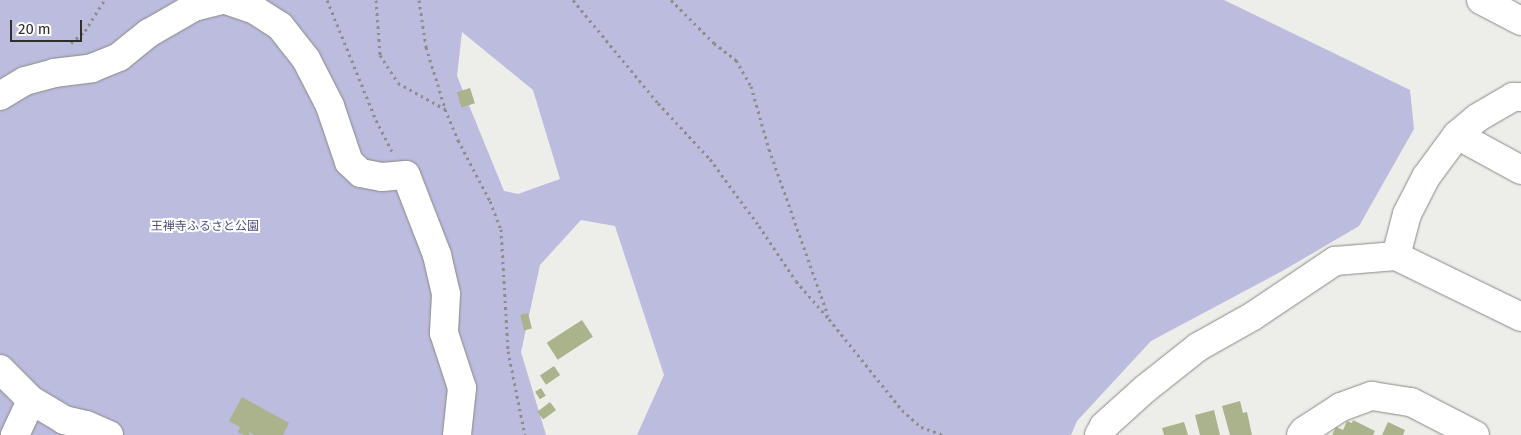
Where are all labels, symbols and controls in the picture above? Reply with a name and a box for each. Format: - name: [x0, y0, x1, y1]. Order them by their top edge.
- scale bar: [12, 10, 85, 42]
- text: 20 m: [18, 20, 51, 38]
- park label: 王禅寺ふるさと公園: [151, 220, 259, 234]

